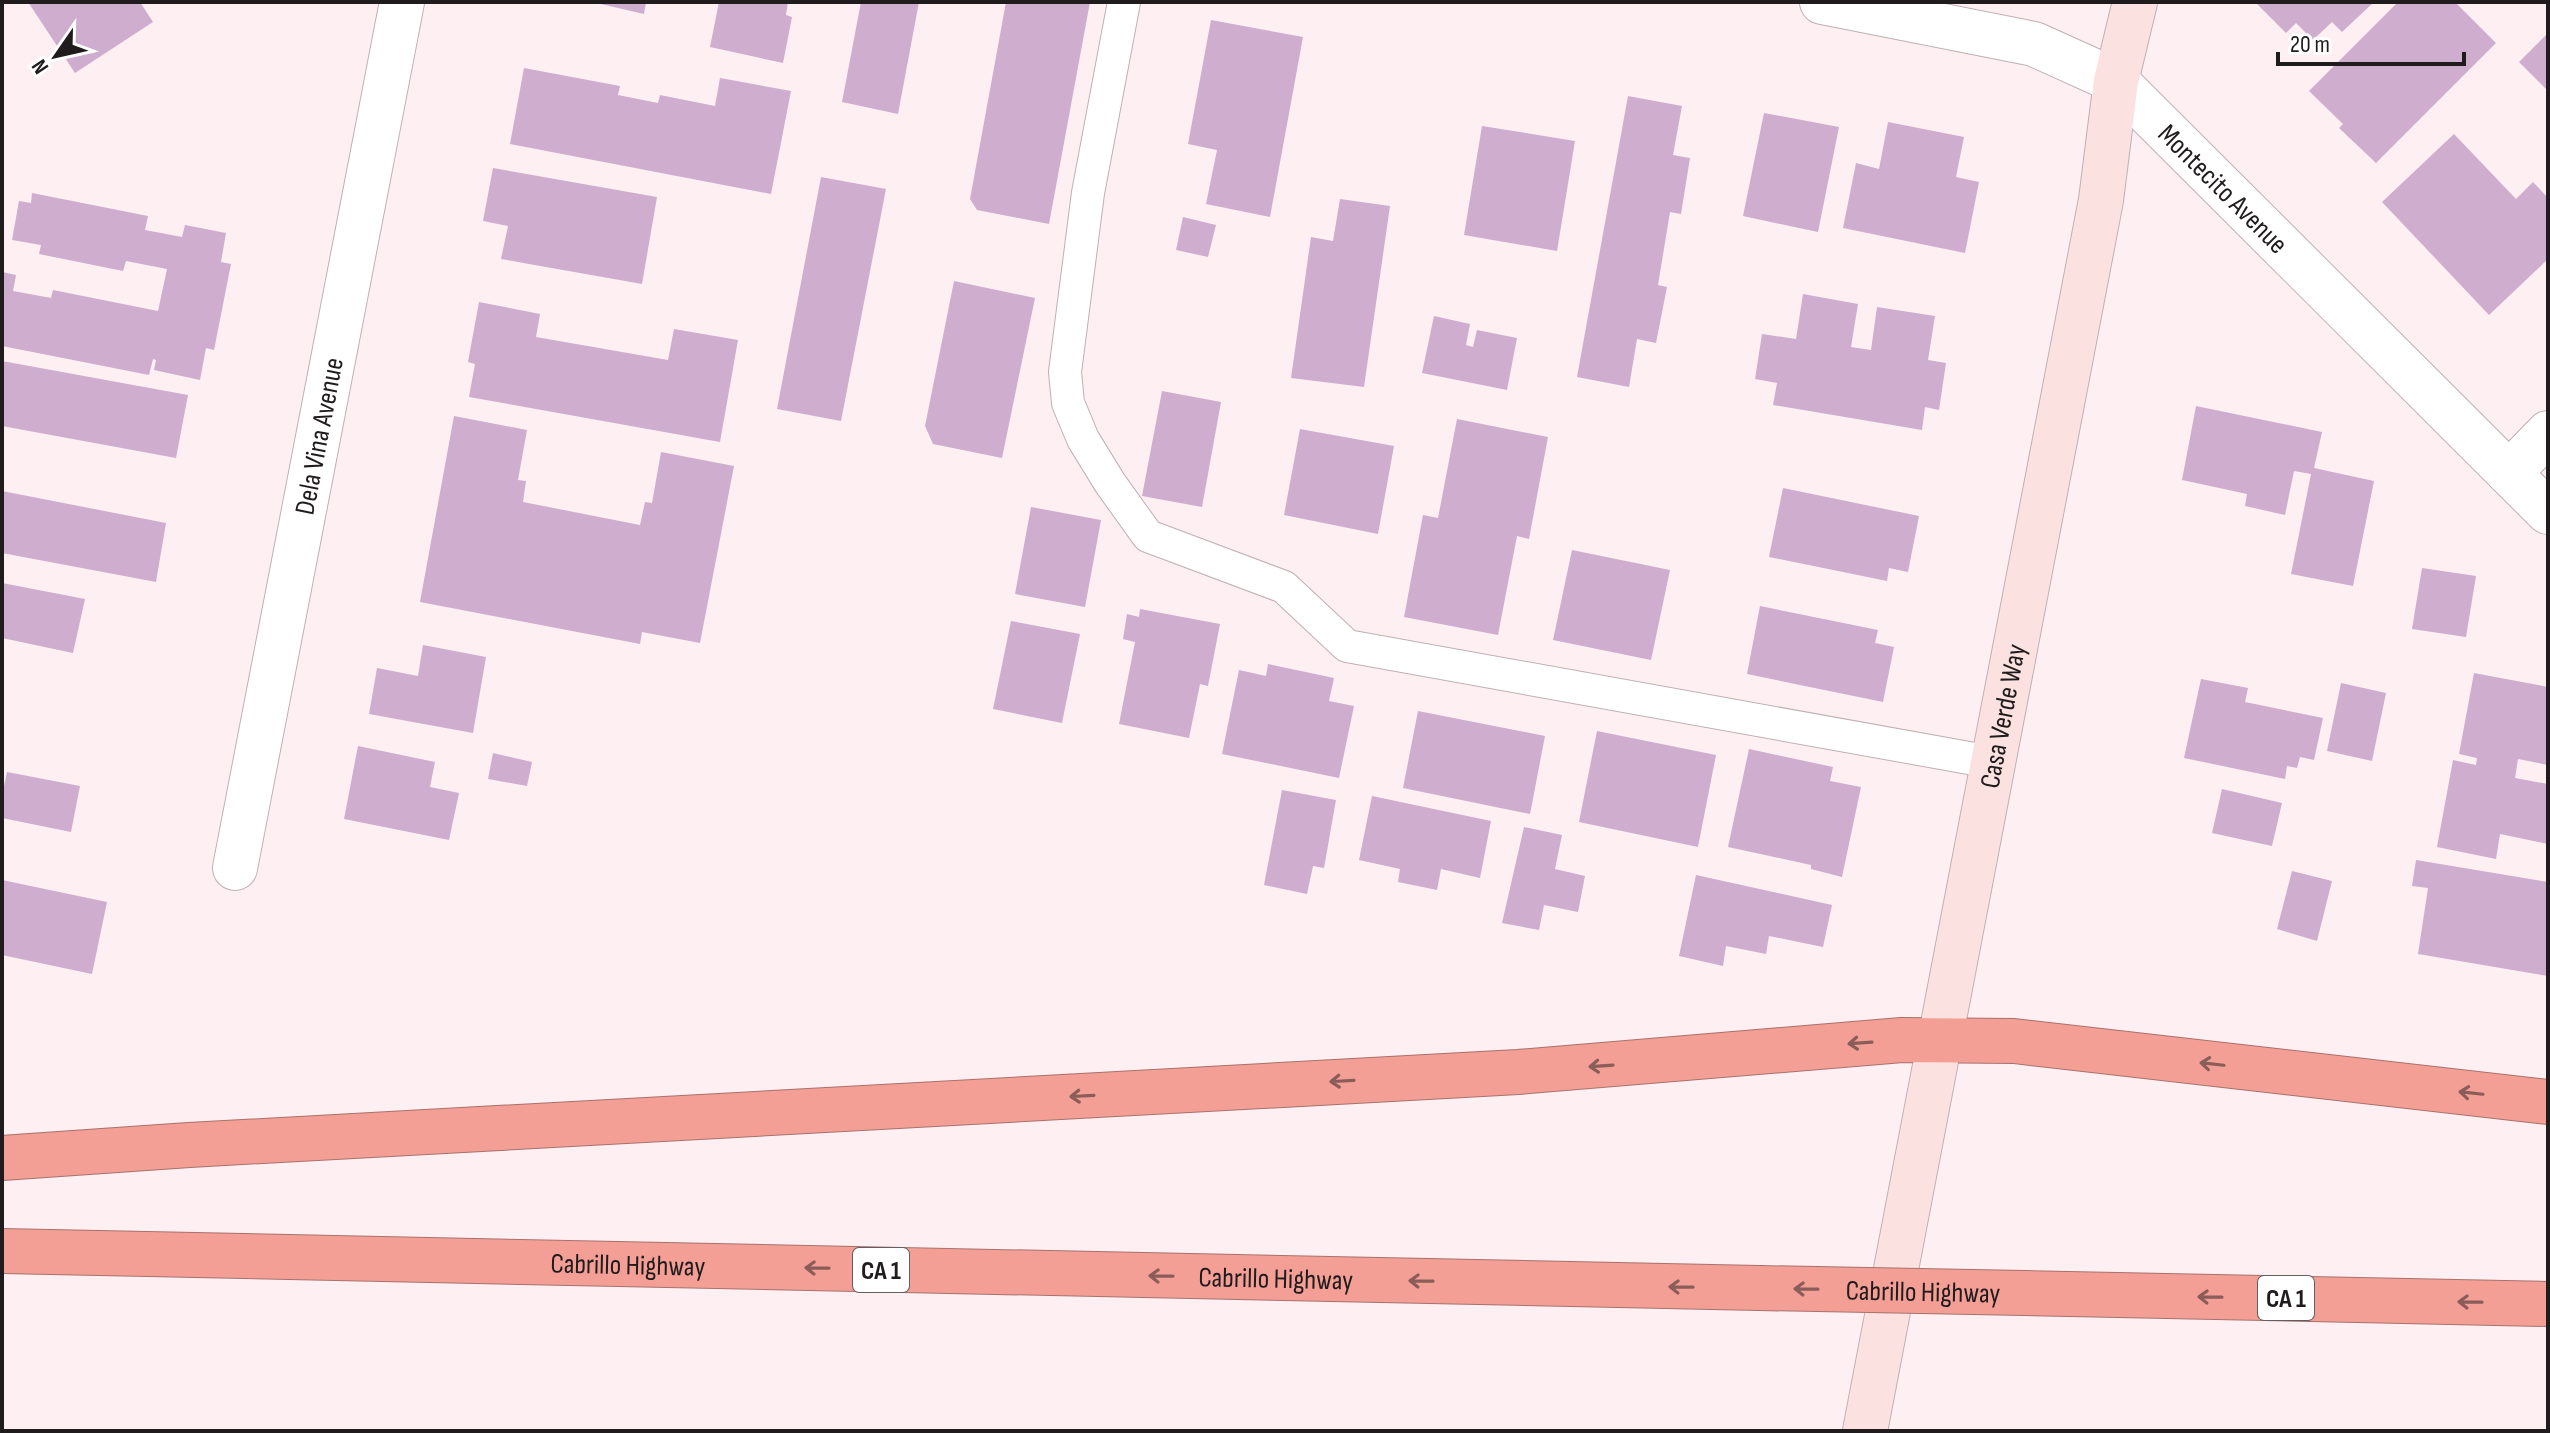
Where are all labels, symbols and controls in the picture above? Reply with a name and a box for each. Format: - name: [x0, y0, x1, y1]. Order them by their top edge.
- north arrow: [16, 16, 96, 96]
- scale bar: [2278, 16, 2464, 66]
- text: 20 m: [2290, 30, 2330, 59]
- text: N: [26, 54, 55, 79]
- street label: Montecito Avenue: [2151, 118, 2294, 261]
- street label: Dela Vina Avenue: [289, 355, 351, 517]
- street label: Casa Verde Way: [1974, 641, 2034, 791]
- one-way arrow: [1847, 1036, 1874, 1051]
- one-way arrow: [2199, 1056, 2226, 1071]
- one-way arrow: [1588, 1059, 1615, 1074]
- one-way arrow: [1329, 1074, 1356, 1089]
- one-way arrow: [2458, 1085, 2484, 1100]
- one-way arrow: [1069, 1088, 1096, 1103]
- street label: Cabrillo Highway: [550, 1248, 706, 1284]
- road number: CA 1: [853, 1248, 909, 1292]
- one-way arrow: [804, 1261, 831, 1276]
- street label: Cabrillo Highway: [1198, 1261, 1354, 1297]
- one-way arrow: [1148, 1268, 1175, 1283]
- one-way arrow: [1408, 1273, 1435, 1289]
- street label: Cabrillo Highway: [1845, 1275, 2001, 1311]
- road number: CA 1: [2258, 1276, 2314, 1320]
- one-way arrow: [1668, 1279, 1695, 1294]
- one-way arrow: [1793, 1281, 1820, 1297]
- one-way arrow: [2197, 1289, 2224, 1304]
- one-way arrow: [2457, 1294, 2484, 1310]

